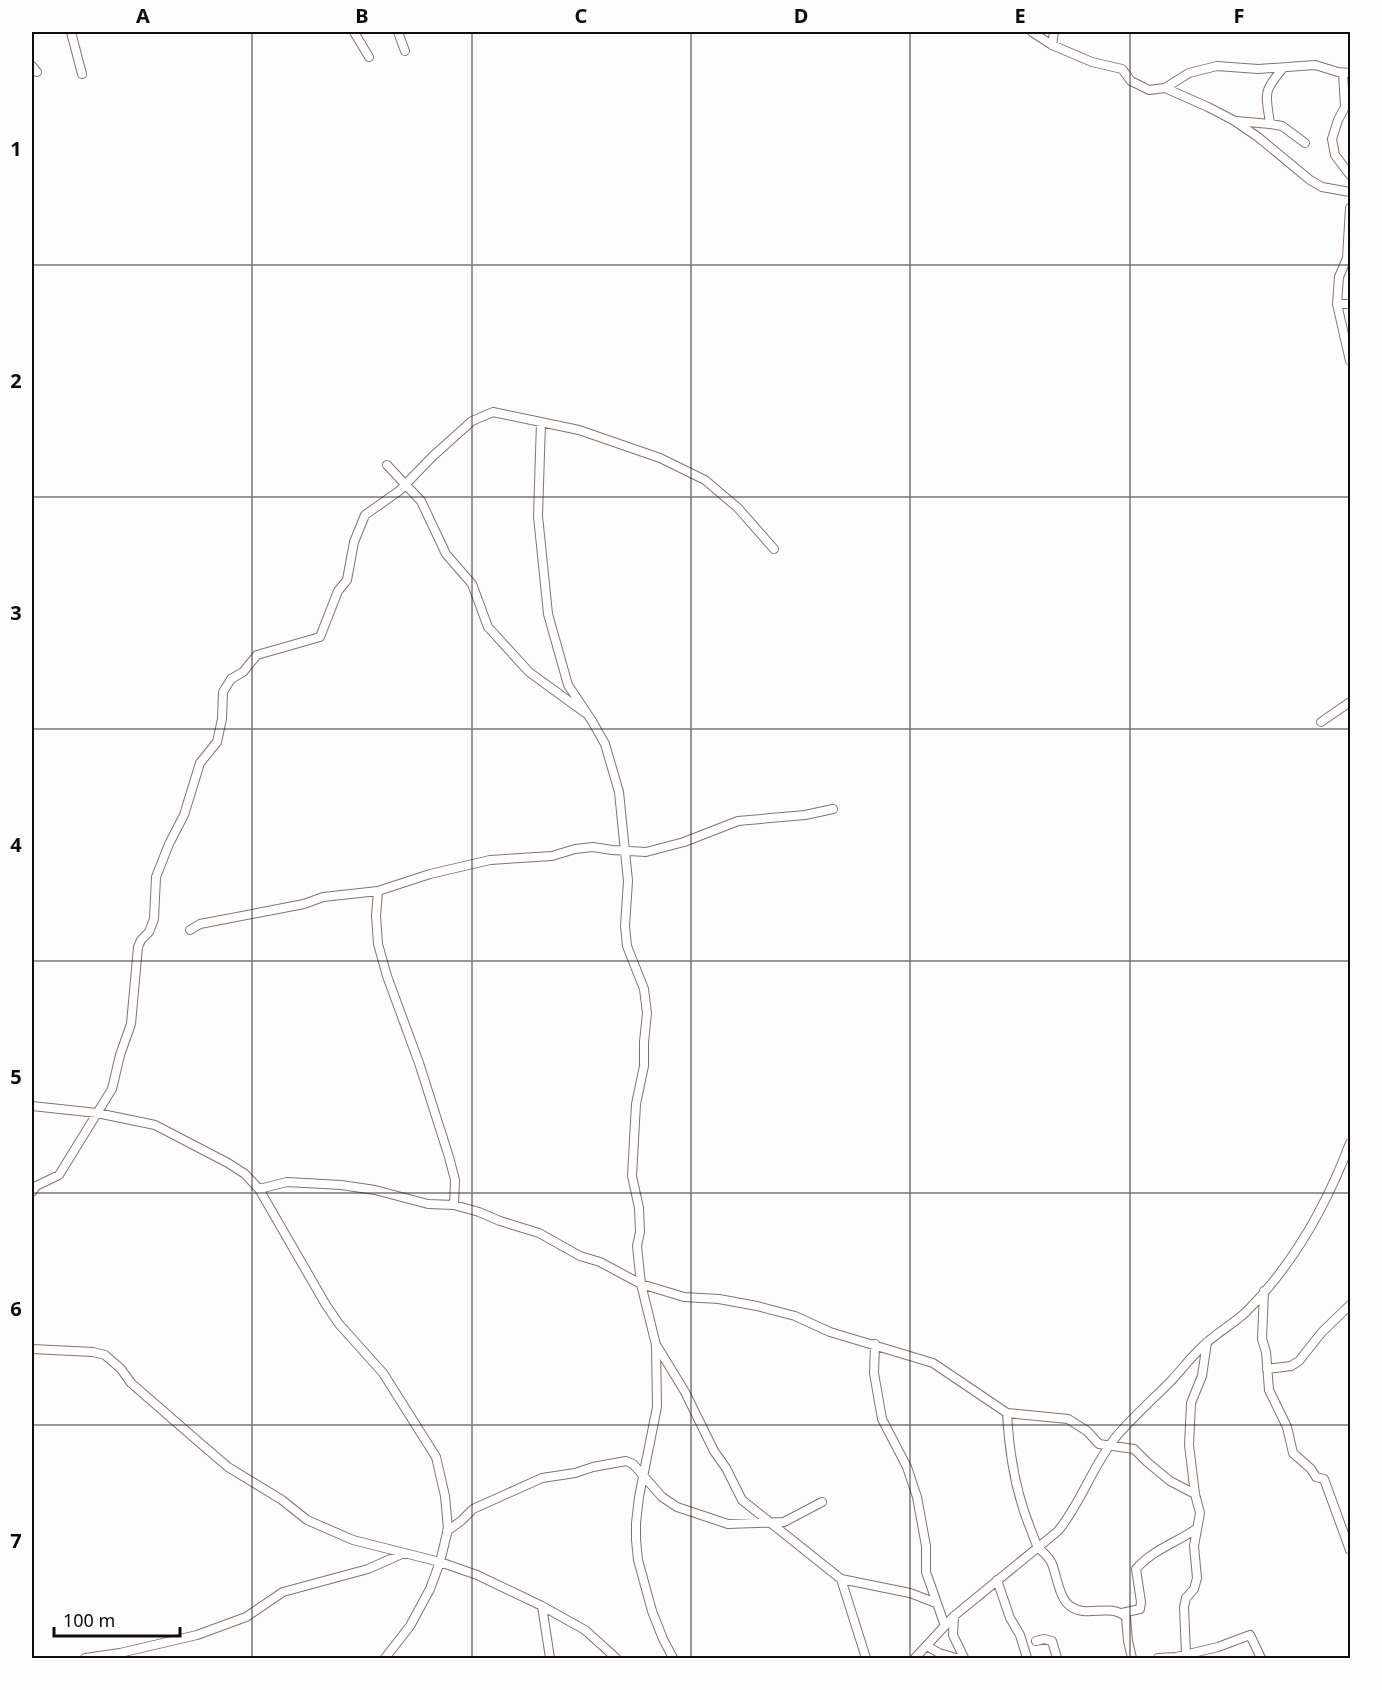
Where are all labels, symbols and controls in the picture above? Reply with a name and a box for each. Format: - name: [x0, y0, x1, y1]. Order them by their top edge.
- text: A: [136, 2, 150, 29]
- text: B: [355, 2, 369, 29]
- text: C: [575, 2, 588, 29]
- text: D: [794, 2, 808, 29]
- text: E: [1014, 2, 1026, 29]
- text: F: [1234, 2, 1244, 29]
- text: 1: [10, 135, 22, 162]
- text: 2: [10, 367, 22, 394]
- text: 3: [10, 599, 22, 626]
- text: 4: [10, 831, 22, 858]
- text: 5: [10, 1063, 22, 1090]
- text: 6: [10, 1295, 22, 1322]
- text: 7: [10, 1527, 22, 1554]
- scale bar: [54, 1600, 180, 1638]
- text: 100 m: [63, 1608, 115, 1632]

